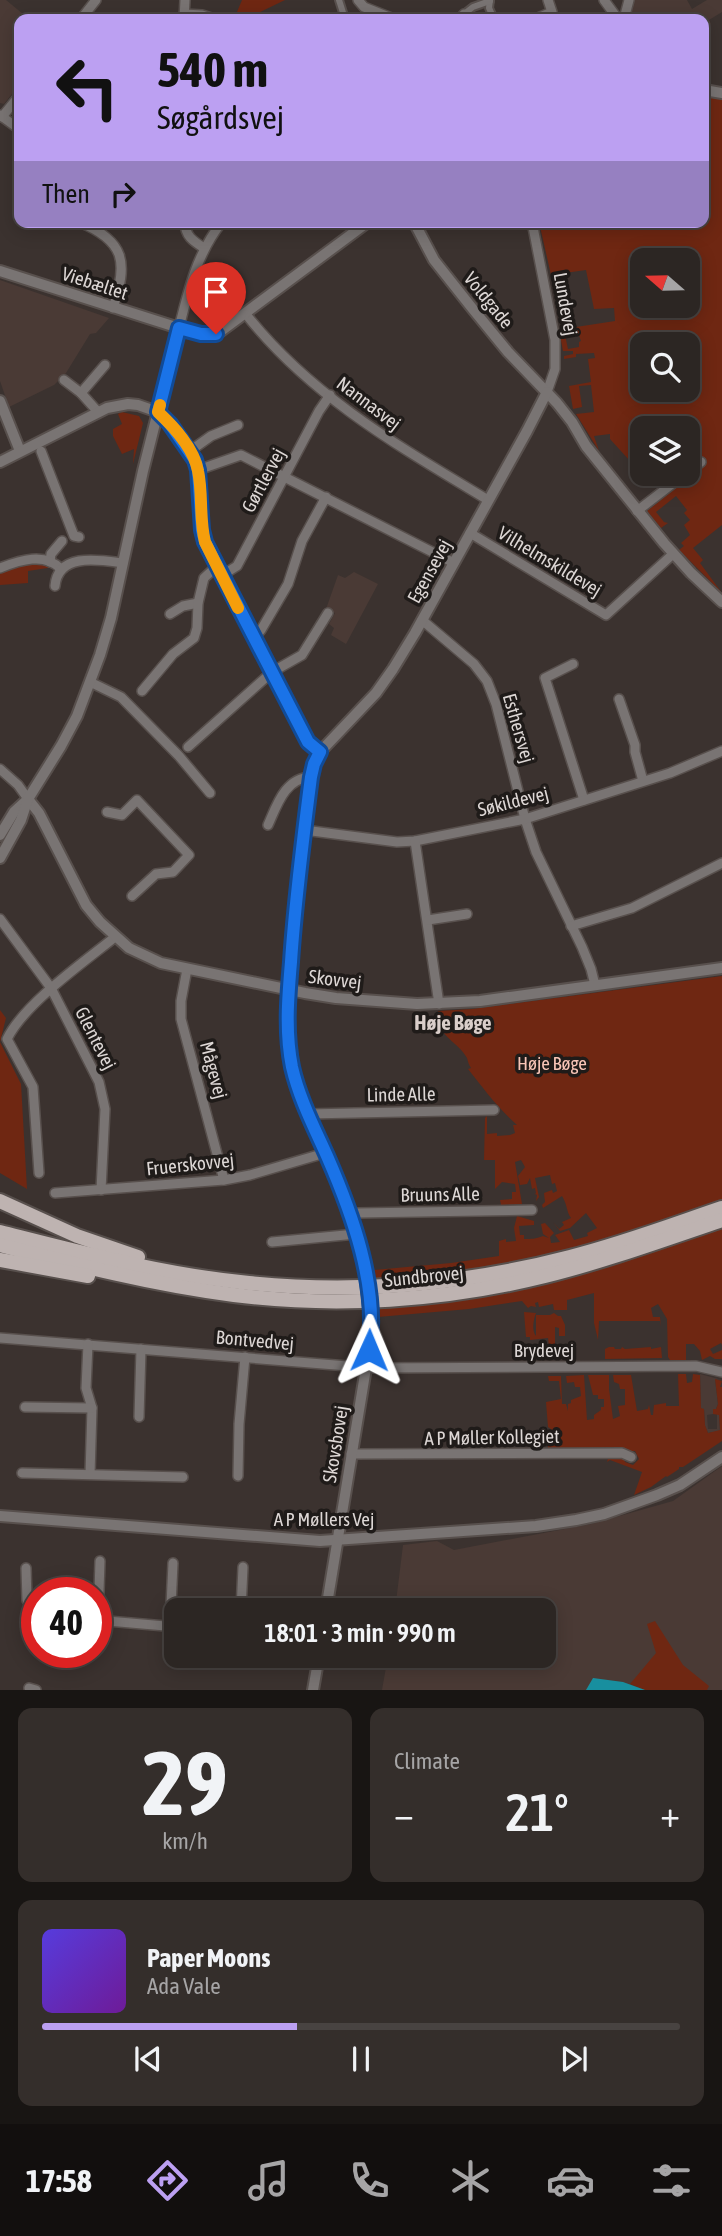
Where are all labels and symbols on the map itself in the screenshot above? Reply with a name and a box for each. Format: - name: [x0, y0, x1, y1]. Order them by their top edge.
- north arrow: [630, 248, 700, 318]
- street label: Viebæltet: [59, 262, 131, 304]
- pin: [186, 262, 246, 334]
- street label: Voldgade: [460, 268, 518, 332]
- street label: Lundevej: [550, 271, 582, 337]
- street label: Nannasvej: [333, 372, 405, 434]
- street label: Gørtlervej: [237, 444, 289, 516]
- street label: Vilhelmskildevej: [494, 521, 606, 601]
- street label: Egensevej: [403, 535, 455, 607]
- street label: Esthersvej: [499, 691, 539, 765]
- street label: Søkildevej: [475, 782, 551, 820]
- street label: Skovvej: [307, 965, 363, 993]
- street label: Glentevej: [71, 1003, 121, 1073]
- district label: Høje Bøge: [414, 1010, 492, 1034]
- street label: Mågevej: [196, 1039, 232, 1101]
- park label: Høje Bøge: [517, 1052, 587, 1074]
- street label: Linde Alle: [366, 1082, 436, 1106]
- street label: Fruerskovvej: [145, 1148, 235, 1180]
- street label: Bruuns Alle: [400, 1182, 480, 1206]
- street label: Sundbrovej: [383, 1261, 465, 1291]
- position arrow: [332, 1313, 406, 1387]
- street label: Bontvedvej: [215, 1326, 295, 1354]
- street label: Brydevej: [514, 1339, 574, 1361]
- street label: Skovsbovej: [318, 1404, 352, 1484]
- street label: A P Møller Kollegiet: [424, 1425, 560, 1449]
- street label: A P Møllers Vej: [274, 1508, 374, 1530]
- speed limit sign: 40: [21, 1577, 112, 1668]

